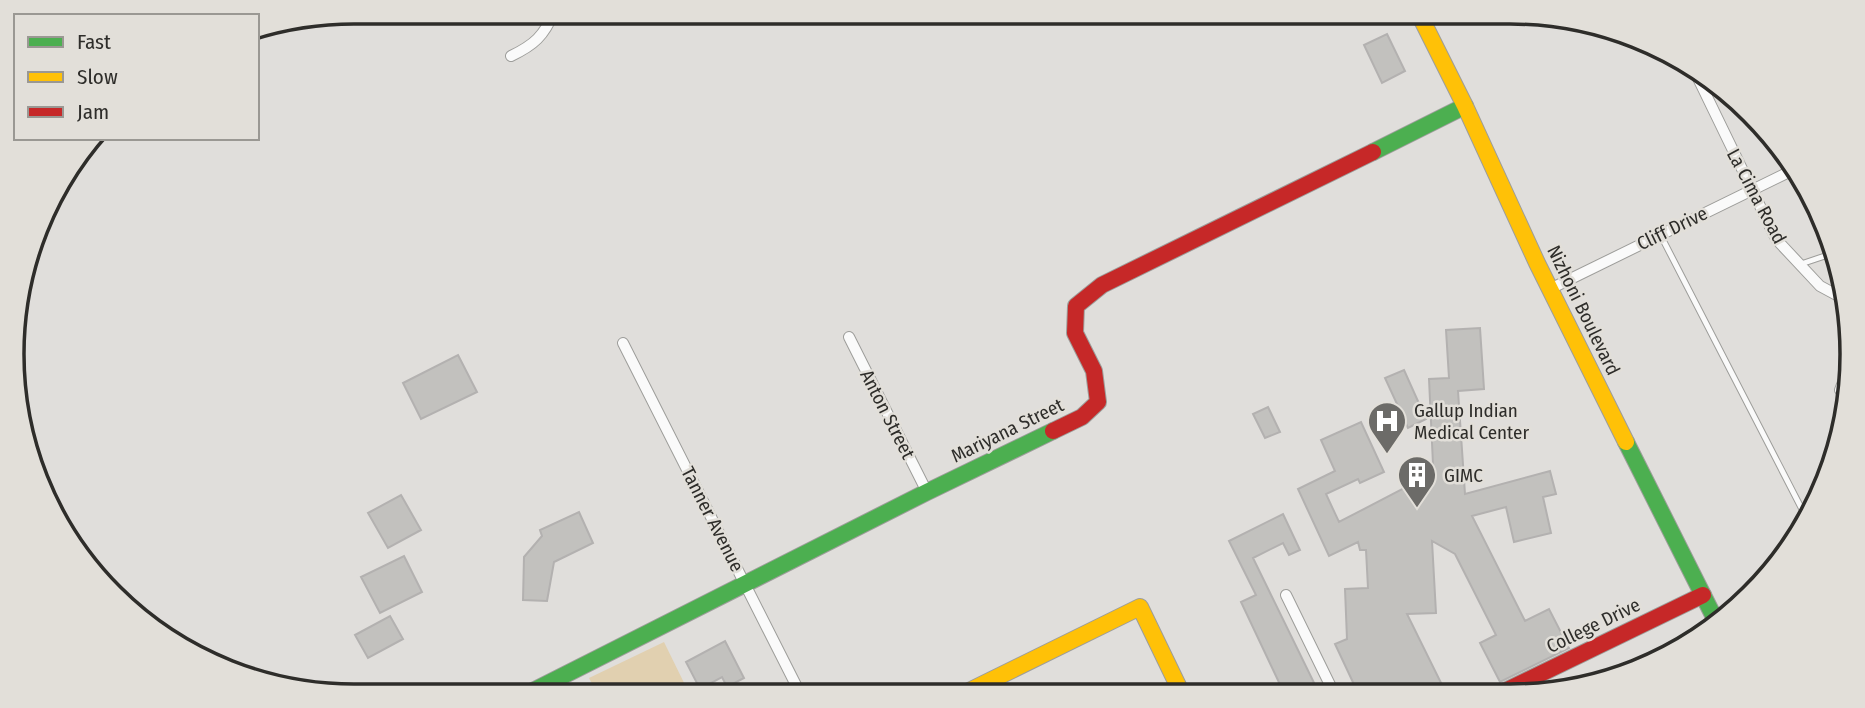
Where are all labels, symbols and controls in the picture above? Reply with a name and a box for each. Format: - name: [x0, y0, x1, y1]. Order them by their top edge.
- legend: [14, 14, 259, 140]
- text: Fast: [77, 29, 111, 55]
- text: Slow: [77, 64, 118, 90]
- text: Jam: [77, 99, 109, 125]
- street label: La Cima Road: [1722, 145, 1791, 248]
- street label: Cliff Drive: [1633, 202, 1711, 255]
- street label: Nizhoni Boulevard: [1542, 242, 1625, 379]
- street label: Anton Street: [855, 366, 920, 463]
- street label: Mariyana Street: [947, 393, 1068, 468]
- place label: Gallup Indian Medical Center: [1414, 399, 1529, 444]
- hospital icon: Gallup Indian Medical Center: [1366, 400, 1408, 455]
- building icon: GIMC: [1396, 454, 1438, 509]
- street label: Tanner Avenue: [676, 463, 749, 576]
- place label: GIMC: [1444, 464, 1483, 487]
- street label: College Drive: [1543, 593, 1644, 658]

